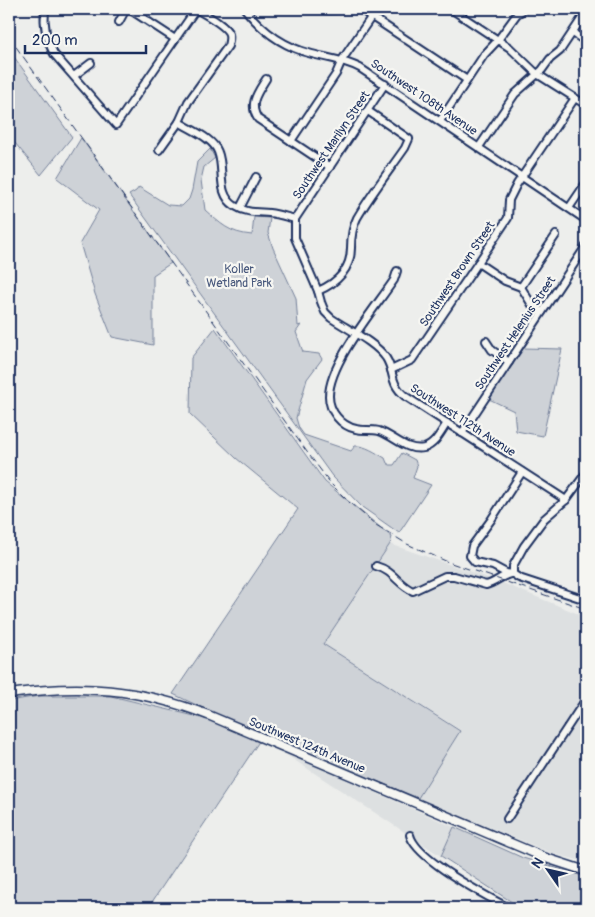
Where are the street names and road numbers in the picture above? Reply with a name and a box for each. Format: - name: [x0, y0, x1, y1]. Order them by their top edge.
- street label: Southwest 108th Avenue: [367, 56, 480, 139]
- street label: Southwest Marilyn Street: [290, 88, 373, 202]
- street label: Southwest Brown Street: [417, 219, 498, 330]
- street label: Southwest Helenius Street: [472, 273, 559, 393]
- street label: Southwest 112th Avenue: [407, 381, 518, 460]
- street label: Southwest 124th Avenue: [246, 714, 367, 777]

